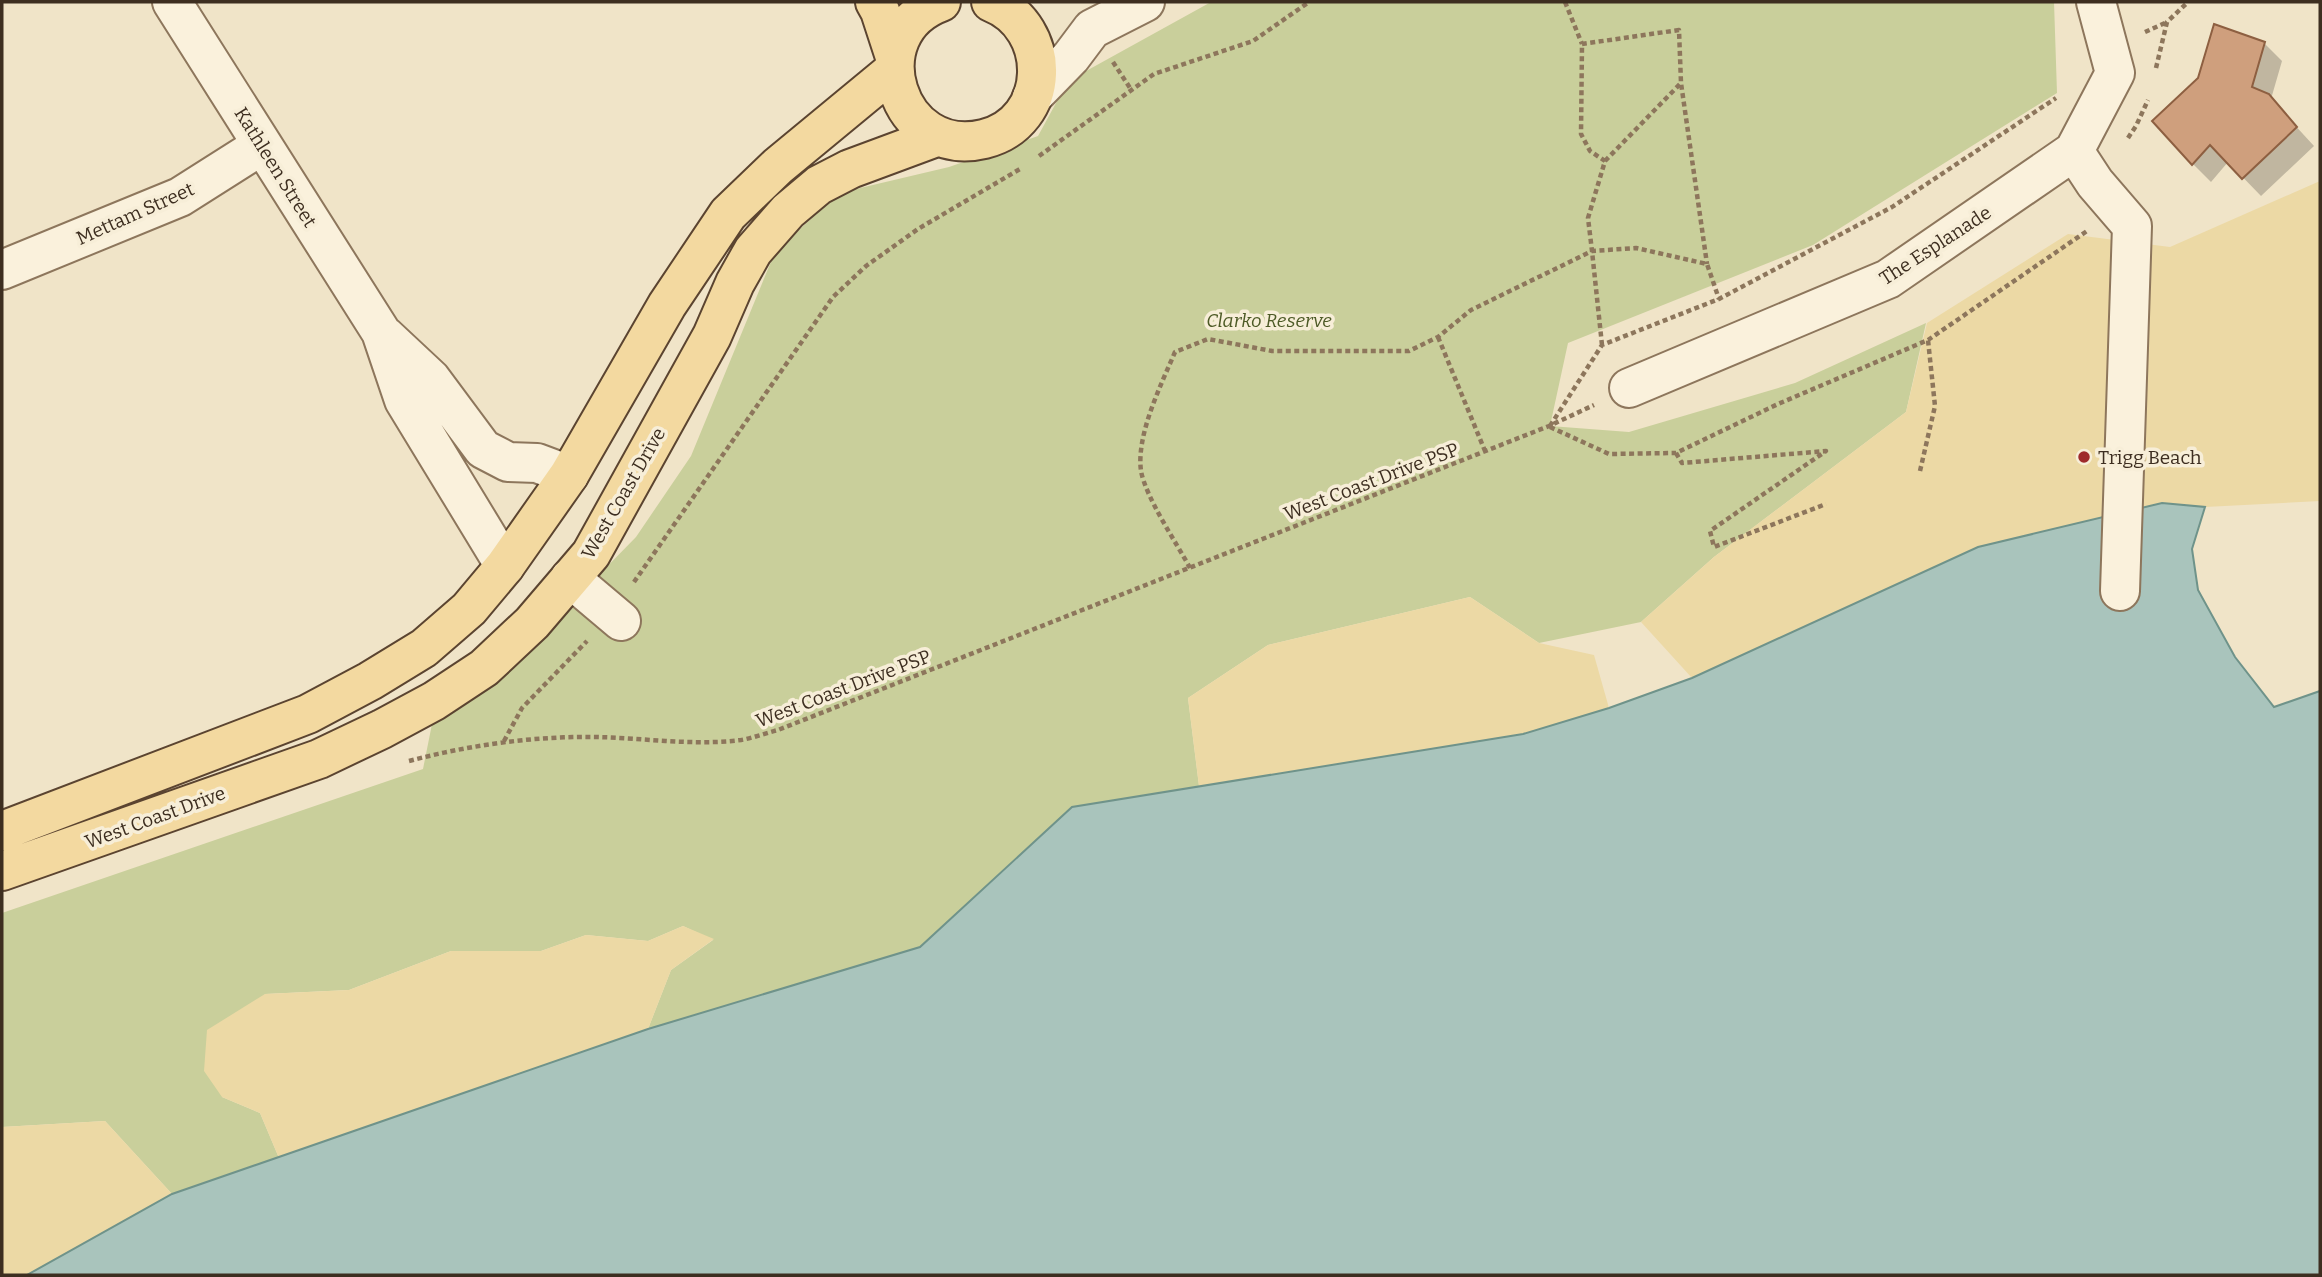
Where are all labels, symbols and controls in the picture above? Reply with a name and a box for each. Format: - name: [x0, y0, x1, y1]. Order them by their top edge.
- street label: Kathleen Street: [229, 103, 322, 232]
- street label: Mettam Street: [73, 177, 198, 250]
- street label: The Esplanade: [1875, 201, 1995, 290]
- park label: Clarko Reserve: [1206, 309, 1332, 332]
- street label: West Coast Drive: [577, 423, 670, 563]
- street label: West Coast Drive PSP: [1281, 438, 1462, 525]
- place label: Trigg Beach: [2098, 446, 2202, 469]
- marker: Trigg Beach: [2076, 449, 2092, 465]
- street label: West Coast Drive PSP: [753, 645, 934, 732]
- street label: West Coast Drive: [82, 781, 229, 854]

